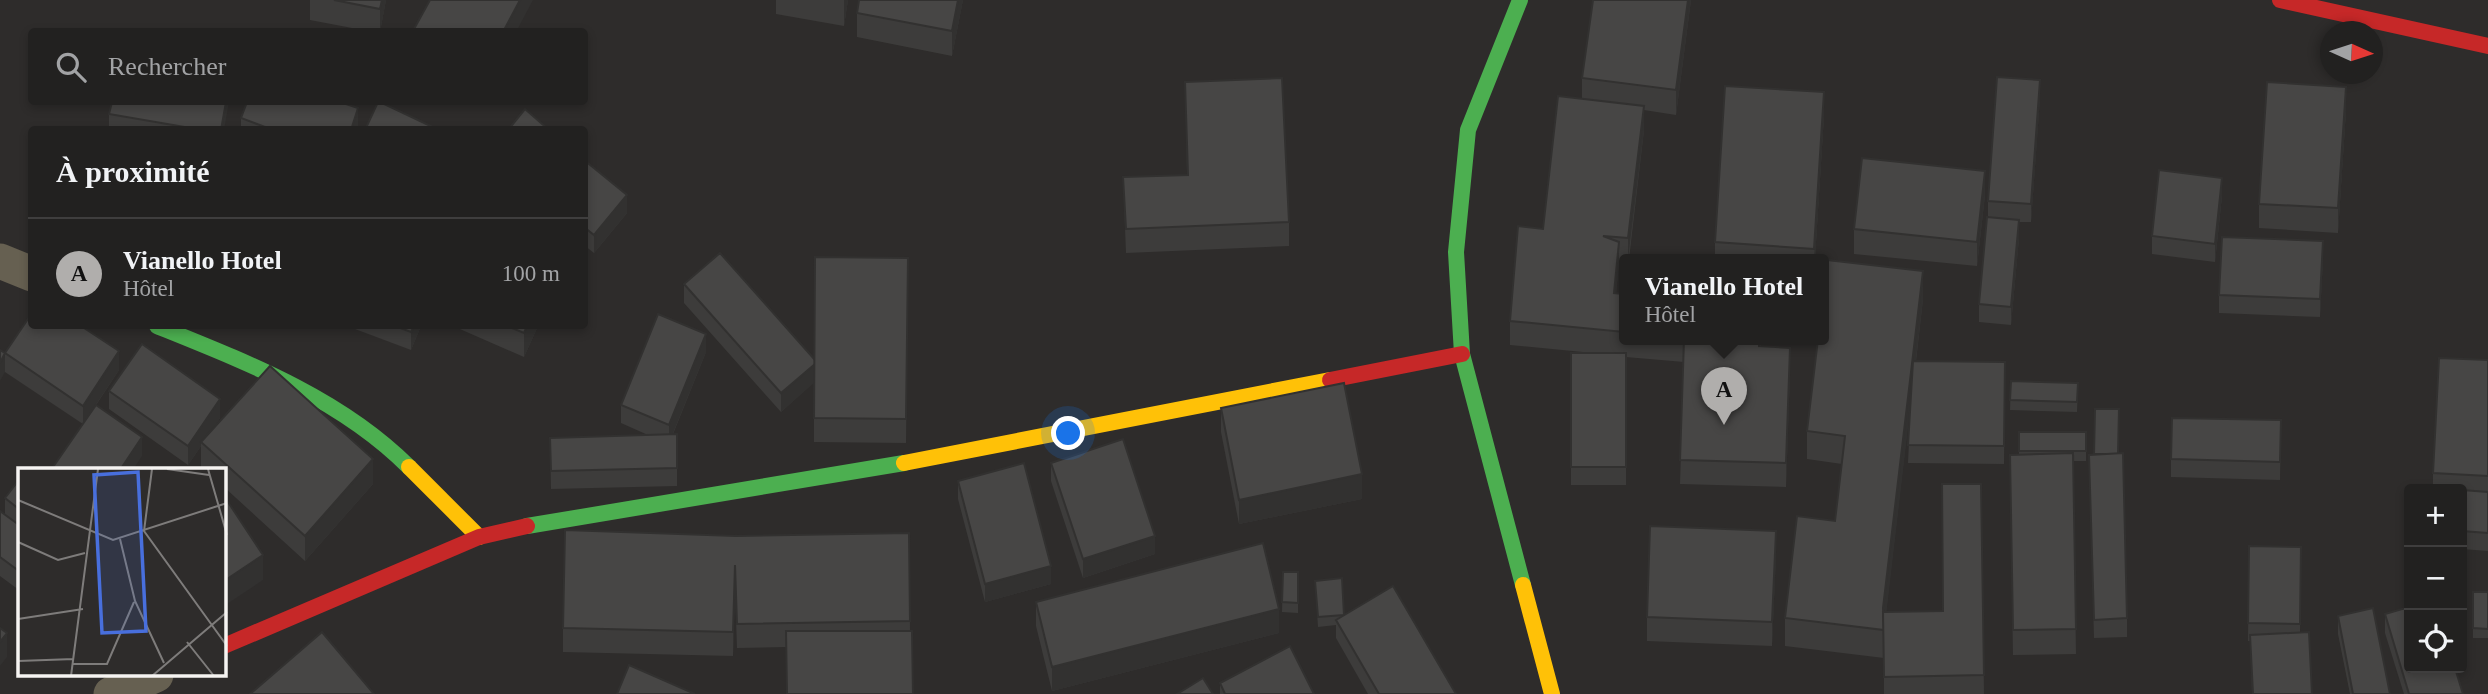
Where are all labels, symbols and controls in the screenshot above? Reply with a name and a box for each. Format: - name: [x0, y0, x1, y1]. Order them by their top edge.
- north arrow: [2320, 21, 2383, 84]
- search box: [28, 28, 588, 105]
- icon: search: [52, 48, 90, 86]
- text: Rechercher: [108, 52, 226, 81]
- text: À proximité: [56, 155, 210, 188]
- text: Vianello Hotel: [123, 246, 282, 275]
- popup: [1619, 254, 1829, 345]
- text: A: [71, 261, 87, 286]
- text: 100 m: [502, 261, 560, 286]
- text: Vianello Hotel: [1645, 272, 1803, 301]
- text: Hôtel: [123, 276, 174, 301]
- text: Hôtel: [1645, 302, 1696, 327]
- pin: A: [1701, 367, 1747, 425]
- your location: [1051, 416, 1085, 450]
- inset map: [18, 468, 226, 676]
- map controls: [2404, 484, 2467, 673]
- button: +: [2404, 484, 2467, 547]
- button: −: [2404, 547, 2467, 610]
- button: locate: [2404, 610, 2467, 673]

